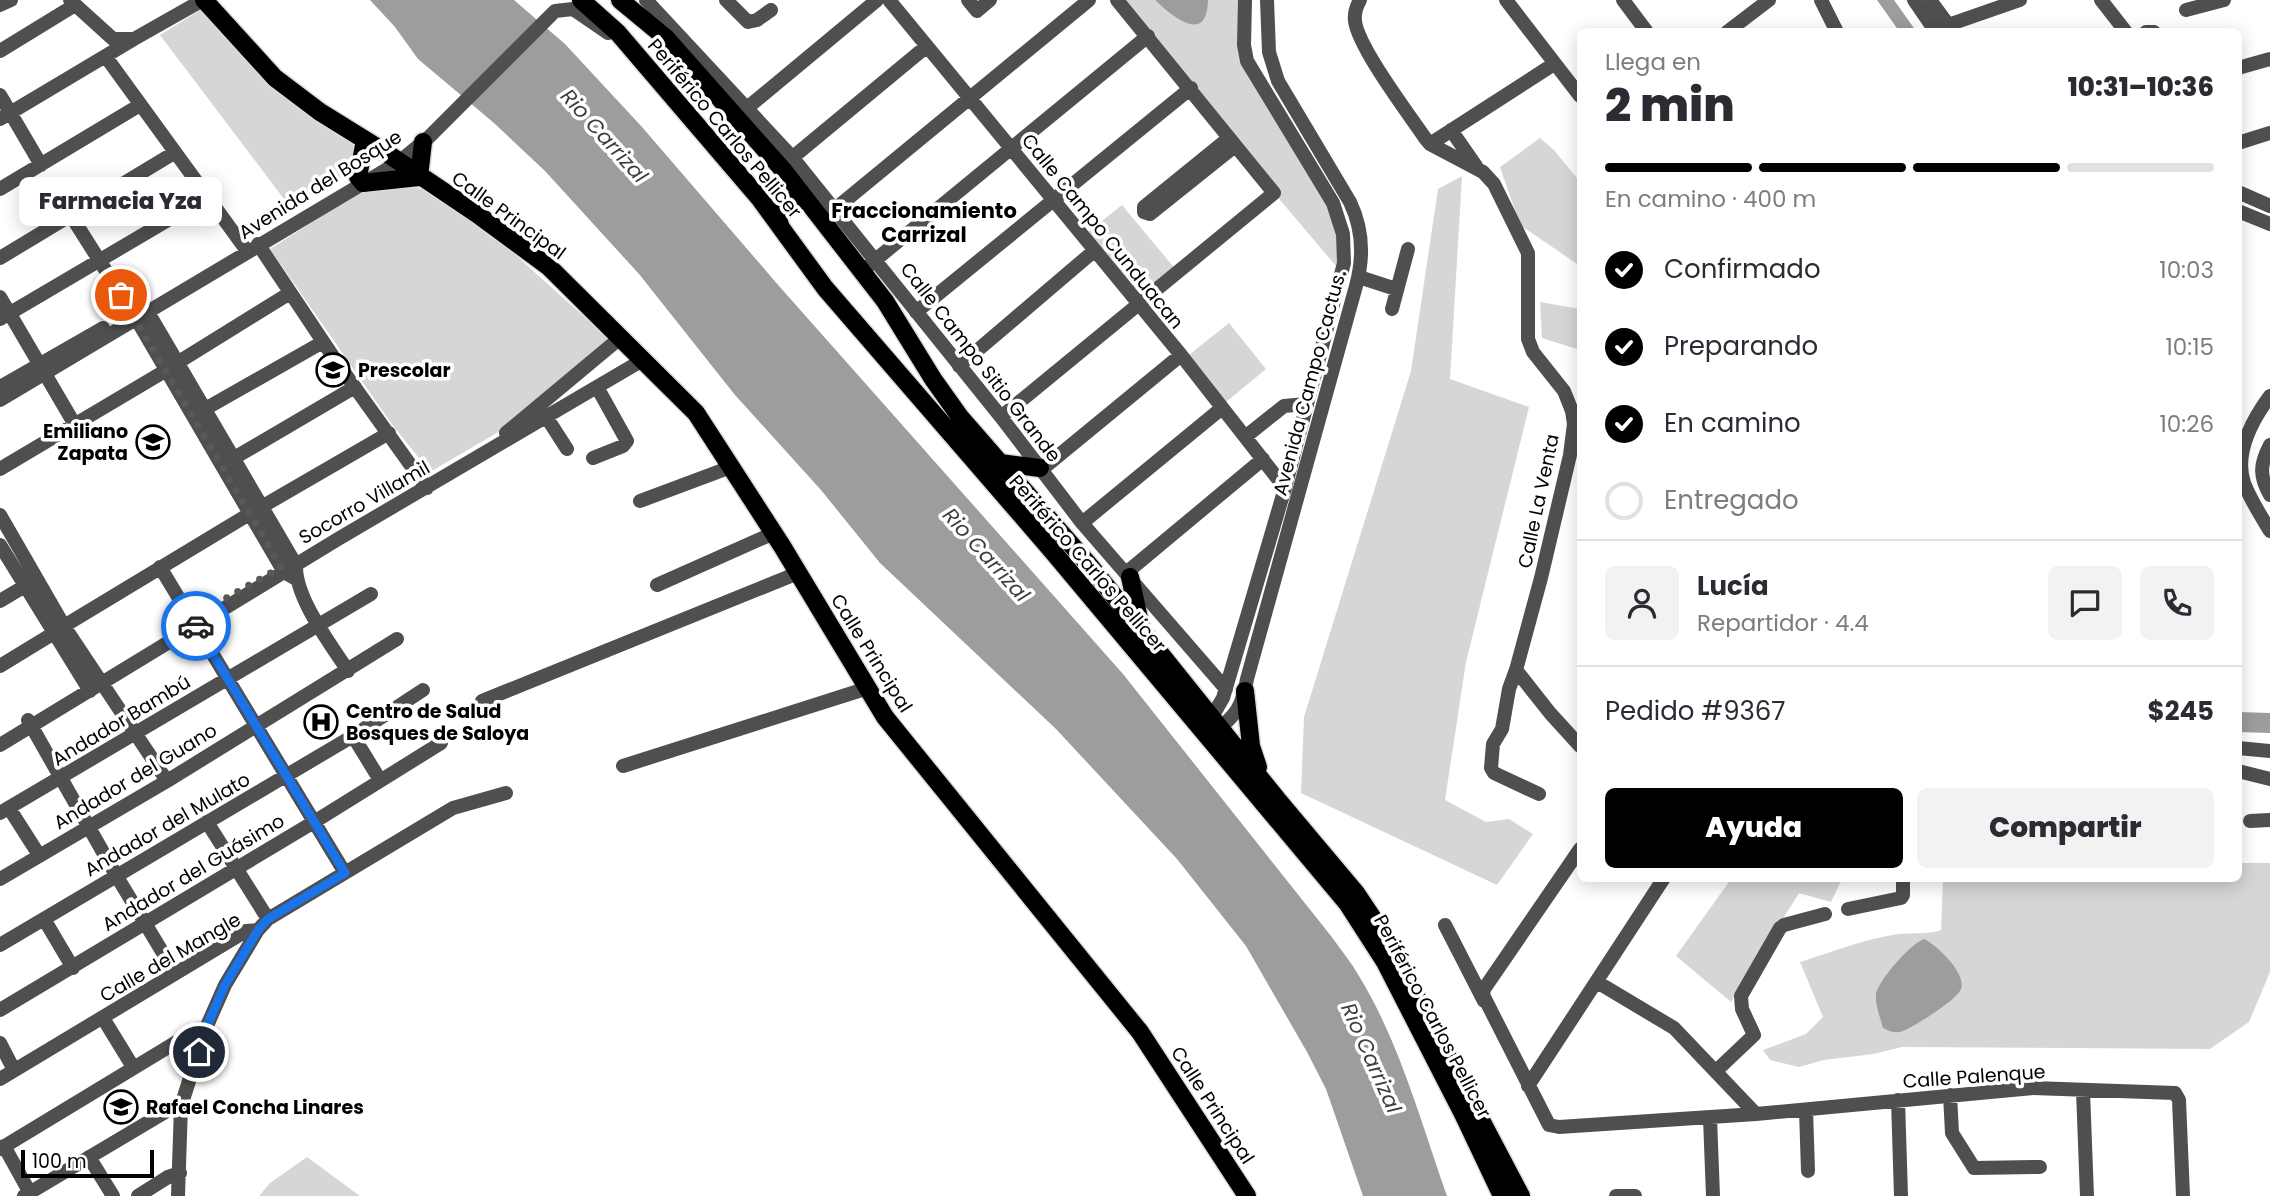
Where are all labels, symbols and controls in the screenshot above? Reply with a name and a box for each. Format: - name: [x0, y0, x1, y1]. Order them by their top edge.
- street label: Periférico Carlos Pellicer: [641, 33, 808, 224]
- text: Llega en: [1605, 46, 1701, 78]
- text: 10:31–10:36: [2068, 69, 2214, 105]
- text: 2 min: [1605, 73, 1735, 137]
- water label: Rio Carrizal: [554, 82, 655, 190]
- street label: Avenida del Bosque: [234, 123, 407, 246]
- street label: Calle Campo Cunduacan: [1015, 128, 1190, 335]
- street label: Calle Principal: [446, 165, 571, 266]
- callout: Farmacia Yza: [19, 176, 222, 225]
- text: En camino · 400 m: [1605, 183, 1816, 215]
- text: Farmacia Yza: [39, 185, 202, 217]
- district label: Fraccionamiento Carrizal: [831, 196, 1017, 249]
- icon: check: [1605, 251, 1643, 289]
- text: Confirmado: [1664, 251, 1821, 287]
- text: 10:03: [2159, 254, 2214, 286]
- street label: Calle Campo Sitio Grande: [894, 257, 1067, 468]
- pin: [91, 265, 151, 325]
- street label: Avenida Campo Cactus.: [1266, 268, 1353, 499]
- icon: bag: [102, 276, 140, 314]
- icon: check: [1605, 328, 1643, 366]
- text: Preparando: [1664, 328, 1818, 364]
- text: 10:15: [2165, 331, 2214, 363]
- school or university icon: Prescolar: [314, 351, 352, 389]
- place label: Prescolar: [358, 357, 451, 384]
- icon: check: [1605, 405, 1643, 443]
- text: En camino: [1664, 405, 1801, 441]
- text: 10:26: [2159, 408, 2214, 440]
- place label: Emiliano Zapata: [43, 418, 128, 467]
- school or university icon: Emiliano Zapata: [134, 423, 172, 461]
- street label: Calle La Venta: [1511, 432, 1566, 571]
- street label: Socorro Villamil: [294, 454, 435, 551]
- street label: Periférico Carlos Pellicer: [1003, 469, 1172, 658]
- text: Entregado: [1664, 482, 1799, 518]
- water label: Rio Carrizal: [936, 501, 1037, 609]
- button: person: [1605, 566, 1679, 640]
- button: chat: [2048, 566, 2122, 640]
- button: phone: [2140, 566, 2214, 640]
- text: Lucía: [1697, 568, 1769, 604]
- street label: Calle Principal: [824, 589, 919, 718]
- courier: [161, 591, 231, 661]
- icon: car: [177, 607, 215, 645]
- text: Repartidor · 4.4: [1697, 607, 1869, 639]
- street label: Andador Bambú: [47, 668, 195, 772]
- text: Pedido #9367: [1605, 693, 1786, 729]
- text: $245: [2148, 693, 2214, 729]
- place label: Centro de Salud Bosques de Saloya: [346, 698, 529, 747]
- hospital icon: Centro de Salud Bosques de Saloya: [302, 703, 340, 741]
- street label: Andador del Guano: [48, 717, 222, 836]
- street label: Andador del Mulato: [79, 766, 255, 883]
- button: Ayuda: [1605, 788, 1903, 868]
- button: Compartir: [1917, 788, 2214, 868]
- street label: Andador del Guásimo: [97, 807, 289, 938]
- street label: Calle del Mangle: [95, 906, 246, 1009]
- street label: Periférico Carlos Pellicer: [1367, 910, 1498, 1123]
- water label: Rio Carrizal: [1334, 998, 1409, 1118]
- pin: [169, 1022, 229, 1082]
- icon: home: [180, 1033, 218, 1071]
- street label: Calle Principal: [1164, 1041, 1261, 1169]
- street label: Calle Palenque: [1902, 1058, 2046, 1095]
- school or university icon: Rafael Concha Linares: [102, 1088, 140, 1126]
- place label: Rafael Concha Linares: [146, 1094, 364, 1121]
- scale bar: [21, 1147, 154, 1179]
- text: 100 m: [32, 1148, 87, 1175]

